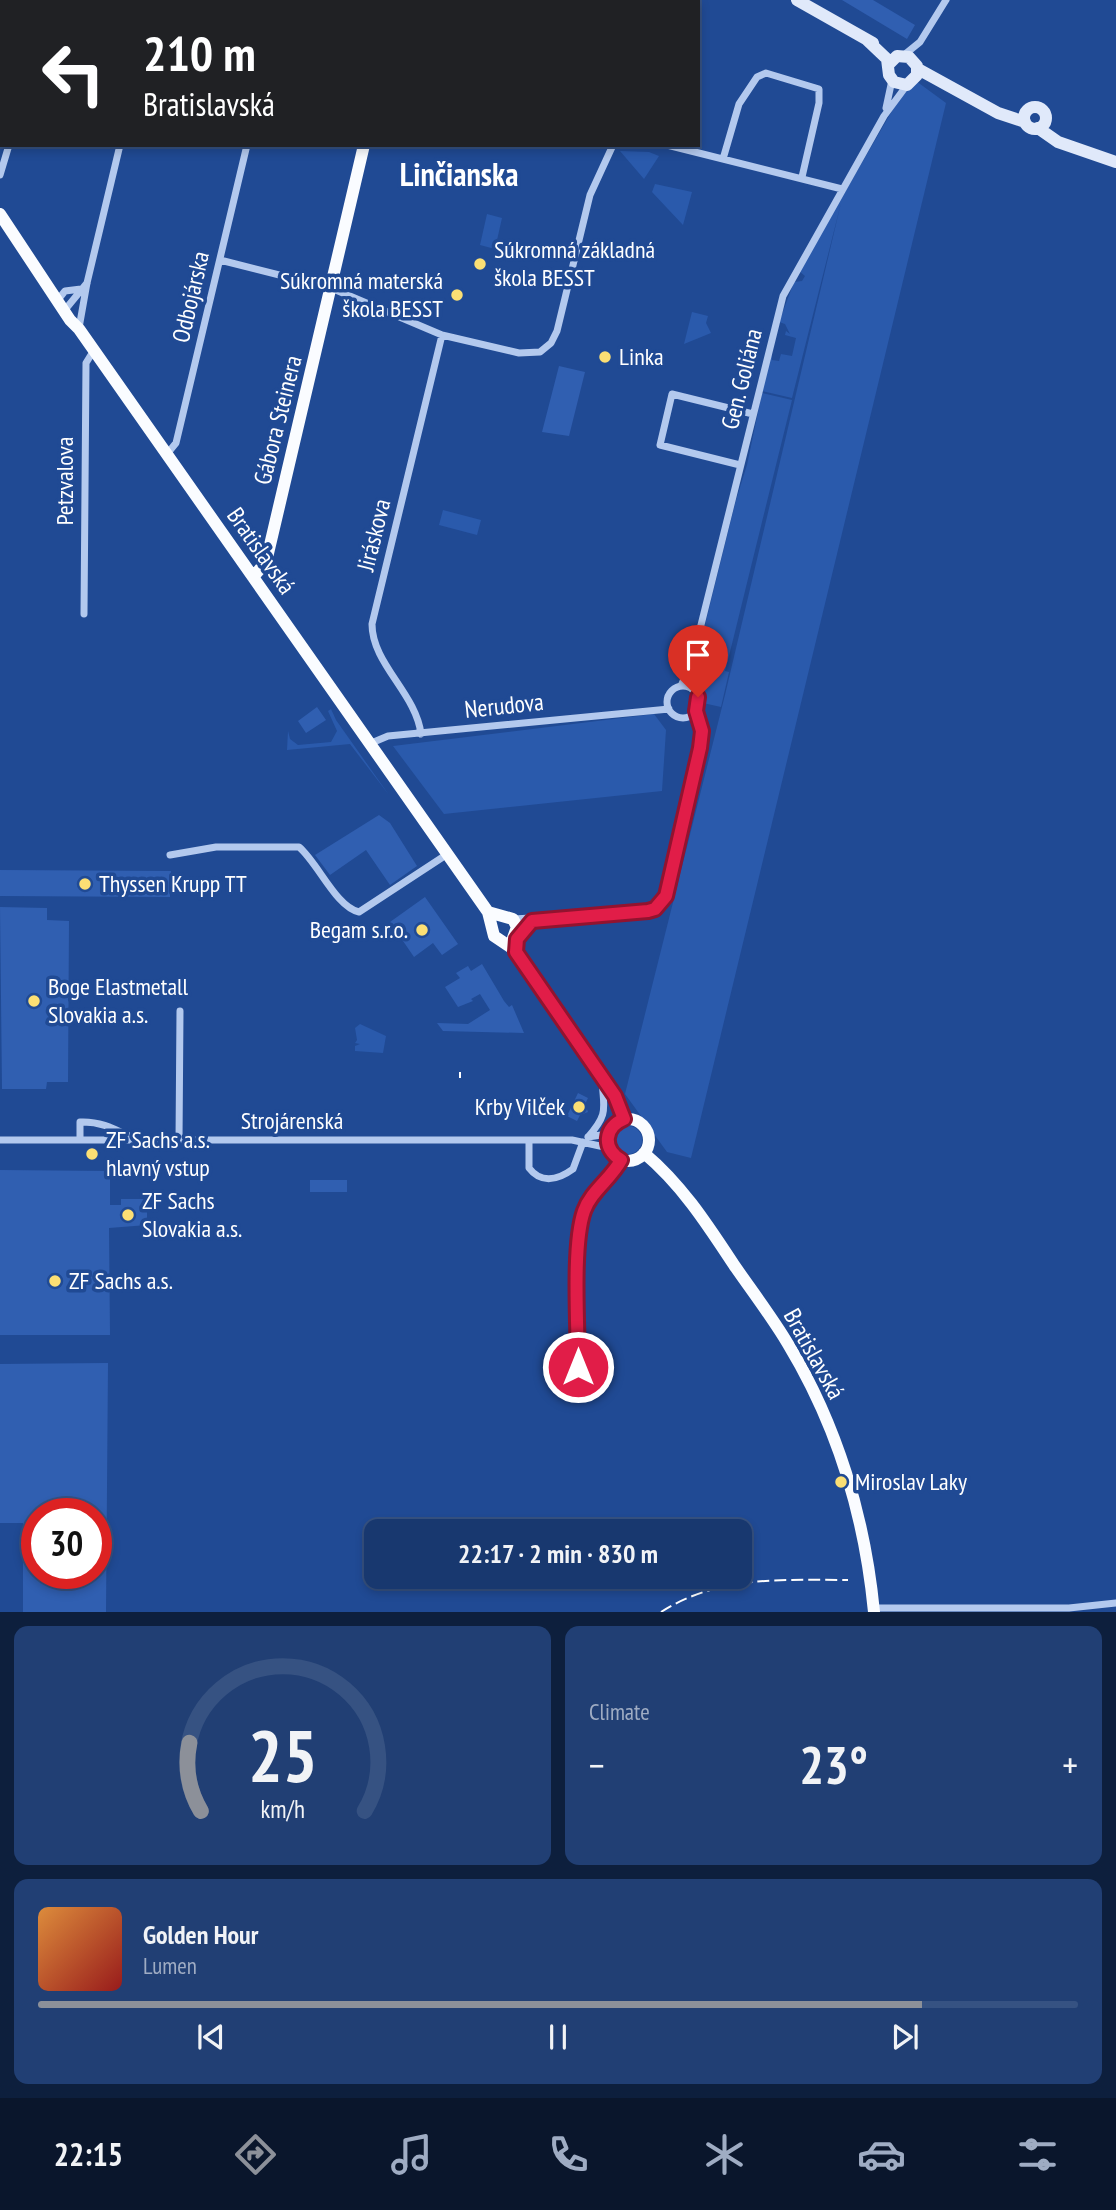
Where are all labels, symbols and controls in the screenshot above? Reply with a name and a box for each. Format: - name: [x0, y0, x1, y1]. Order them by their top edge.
- text: 210 m: [143, 21, 256, 85]
- icon: left: [28, 28, 119, 119]
- text: Bratislavská: [143, 83, 275, 125]
- district label: Linčianska: [400, 153, 518, 195]
- place label: Súkromná základná škola BESST: [494, 234, 655, 293]
- street label: Odbojárska: [165, 248, 216, 346]
- marker: Súkromná základná škola BESST: [472, 256, 488, 272]
- place label: Súkromná materská škola BESST: [280, 265, 443, 324]
- marker: Súkromná materská škola BESST: [449, 287, 465, 303]
- street label: Gen. Goliána: [714, 325, 769, 432]
- place label: Linka: [619, 341, 664, 372]
- marker: Linka: [597, 349, 613, 365]
- street label: Gábora Steinera: [247, 352, 309, 488]
- street label: Petzvalova: [49, 437, 80, 525]
- street label: Jiráskova: [349, 496, 397, 575]
- street label: Bratislavská: [220, 501, 302, 600]
- pin: [668, 625, 728, 697]
- icon: arrive: [679, 636, 717, 674]
- street label: Nerudova: [463, 686, 545, 725]
- place label: Thyssen Krupp TT: [99, 868, 247, 899]
- marker: Thyssen Krupp TT: [77, 876, 93, 892]
- place label: Begam s.r.o.: [310, 914, 408, 945]
- marker: Begam s.r.o.: [414, 922, 430, 938]
- place label: Boge Elastmetall Slovakia a.s.: [48, 971, 189, 1030]
- marker: Boge Elastmetall Slovakia a.s.: [26, 993, 42, 1009]
- place label: Krby Vilček: [475, 1091, 566, 1122]
- marker: Krby Vilček: [571, 1099, 587, 1115]
- street label: Strojárenská: [241, 1105, 343, 1136]
- place label: ZF Sachs a.s. hlavný vstup: [106, 1124, 210, 1183]
- marker: ZF Sachs a.s. hlavný vstup: [84, 1146, 100, 1162]
- place label: ZF Sachs Slovakia a.s.: [142, 1185, 242, 1244]
- marker: ZF Sachs Slovakia a.s.: [120, 1207, 136, 1223]
- place label: ZF Sachs a.s.: [69, 1265, 173, 1296]
- marker: ZF Sachs a.s.: [47, 1273, 63, 1289]
- street label: Bratislavská: [777, 1303, 852, 1405]
- position arrow: [541, 1330, 615, 1404]
- place label: Miroslav Laky: [855, 1466, 967, 1497]
- marker: Miroslav Laky: [833, 1474, 849, 1490]
- speed limit sign: 30: [21, 1498, 112, 1589]
- text: 22:17 · 2 min · 830 m: [458, 1537, 658, 1570]
- text: Climate: [589, 1697, 650, 1726]
- text: 25: [248, 1708, 317, 1802]
- text: 23°: [799, 1731, 868, 1798]
- text: −: [589, 1740, 605, 1789]
- text: +: [1062, 1740, 1078, 1789]
- text: km/h: [260, 1793, 305, 1825]
- text: Golden Hour: [143, 1918, 258, 1951]
- text: Lumen: [143, 1951, 197, 1980]
- icon: previous: [192, 2018, 230, 2056]
- icon: pause: [539, 2018, 577, 2056]
- icon: next: [886, 2018, 924, 2056]
- icon: directions: [231, 2130, 280, 2179]
- icon: music: [387, 2130, 436, 2179]
- icon: phone: [544, 2130, 593, 2179]
- icon: climate: [700, 2130, 749, 2179]
- icon: car: [857, 2130, 906, 2179]
- icon: filters: [1013, 2130, 1062, 2179]
- text: 22:15: [54, 2133, 123, 2175]

